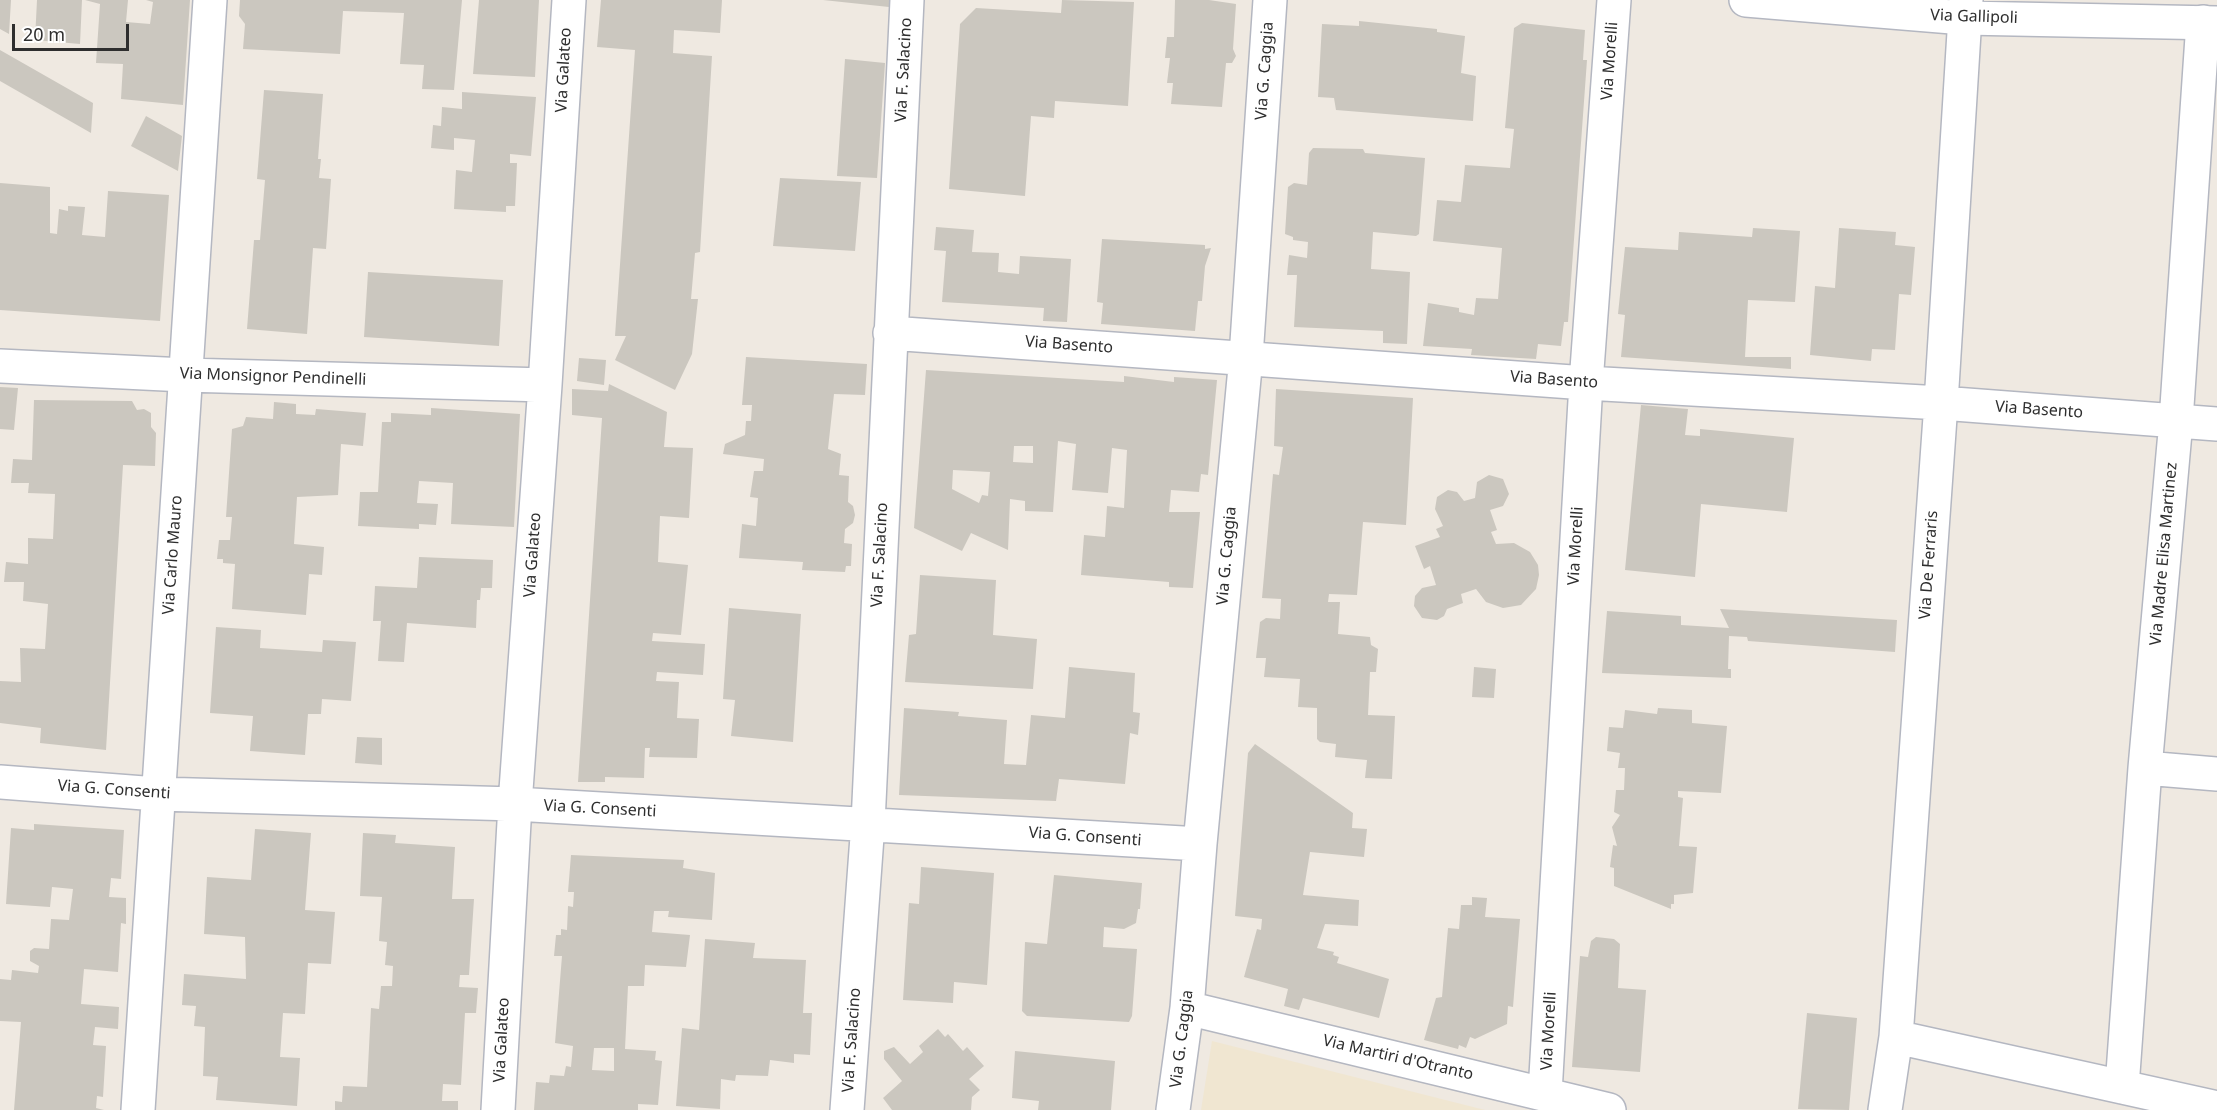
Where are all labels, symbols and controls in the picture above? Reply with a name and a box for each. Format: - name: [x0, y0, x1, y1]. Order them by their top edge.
- street label: Via Gallipoli: [1930, 6, 2018, 28]
- scale bar: [15, 12, 132, 50]
- street label: Via F. Salacino: [892, 17, 916, 123]
- street label: Via G. Caggia: [1252, 21, 1278, 121]
- street label: Via Morelli: [1598, 21, 1622, 101]
- text: 20 m: [23, 22, 65, 46]
- street label: Via Galateo: [552, 27, 576, 113]
- street label: Via Basento: [1024, 332, 1114, 358]
- street label: Via Monsignor Pendinelli: [179, 364, 367, 390]
- street label: Via Basento: [1509, 367, 1599, 393]
- street label: Via Basento: [1994, 397, 2084, 423]
- street label: Via Madre Elisa Martinez: [2146, 462, 2182, 646]
- street label: Via Carlo Mauro: [159, 495, 187, 615]
- street label: Via F. Salacino: [868, 502, 892, 608]
- street label: Via G. Caggia: [1213, 506, 1241, 606]
- street label: Via Morelli: [1564, 506, 1588, 586]
- street label: Via De Ferraris: [1916, 510, 1942, 620]
- street label: Via Galateo: [520, 512, 546, 598]
- street label: Via G. Consenti: [57, 776, 171, 804]
- street label: Via G. Consenti: [543, 796, 657, 822]
- street label: Via G. Consenti: [1028, 823, 1142, 851]
- street label: Via F. Salacino: [839, 987, 865, 1093]
- street label: Via G. Caggia: [1166, 989, 1198, 1089]
- street label: Via Morelli: [1537, 991, 1561, 1071]
- street label: Via Galateo: [490, 997, 514, 1083]
- street label: Via Martiri d'Otranto: [1321, 1031, 1475, 1085]

